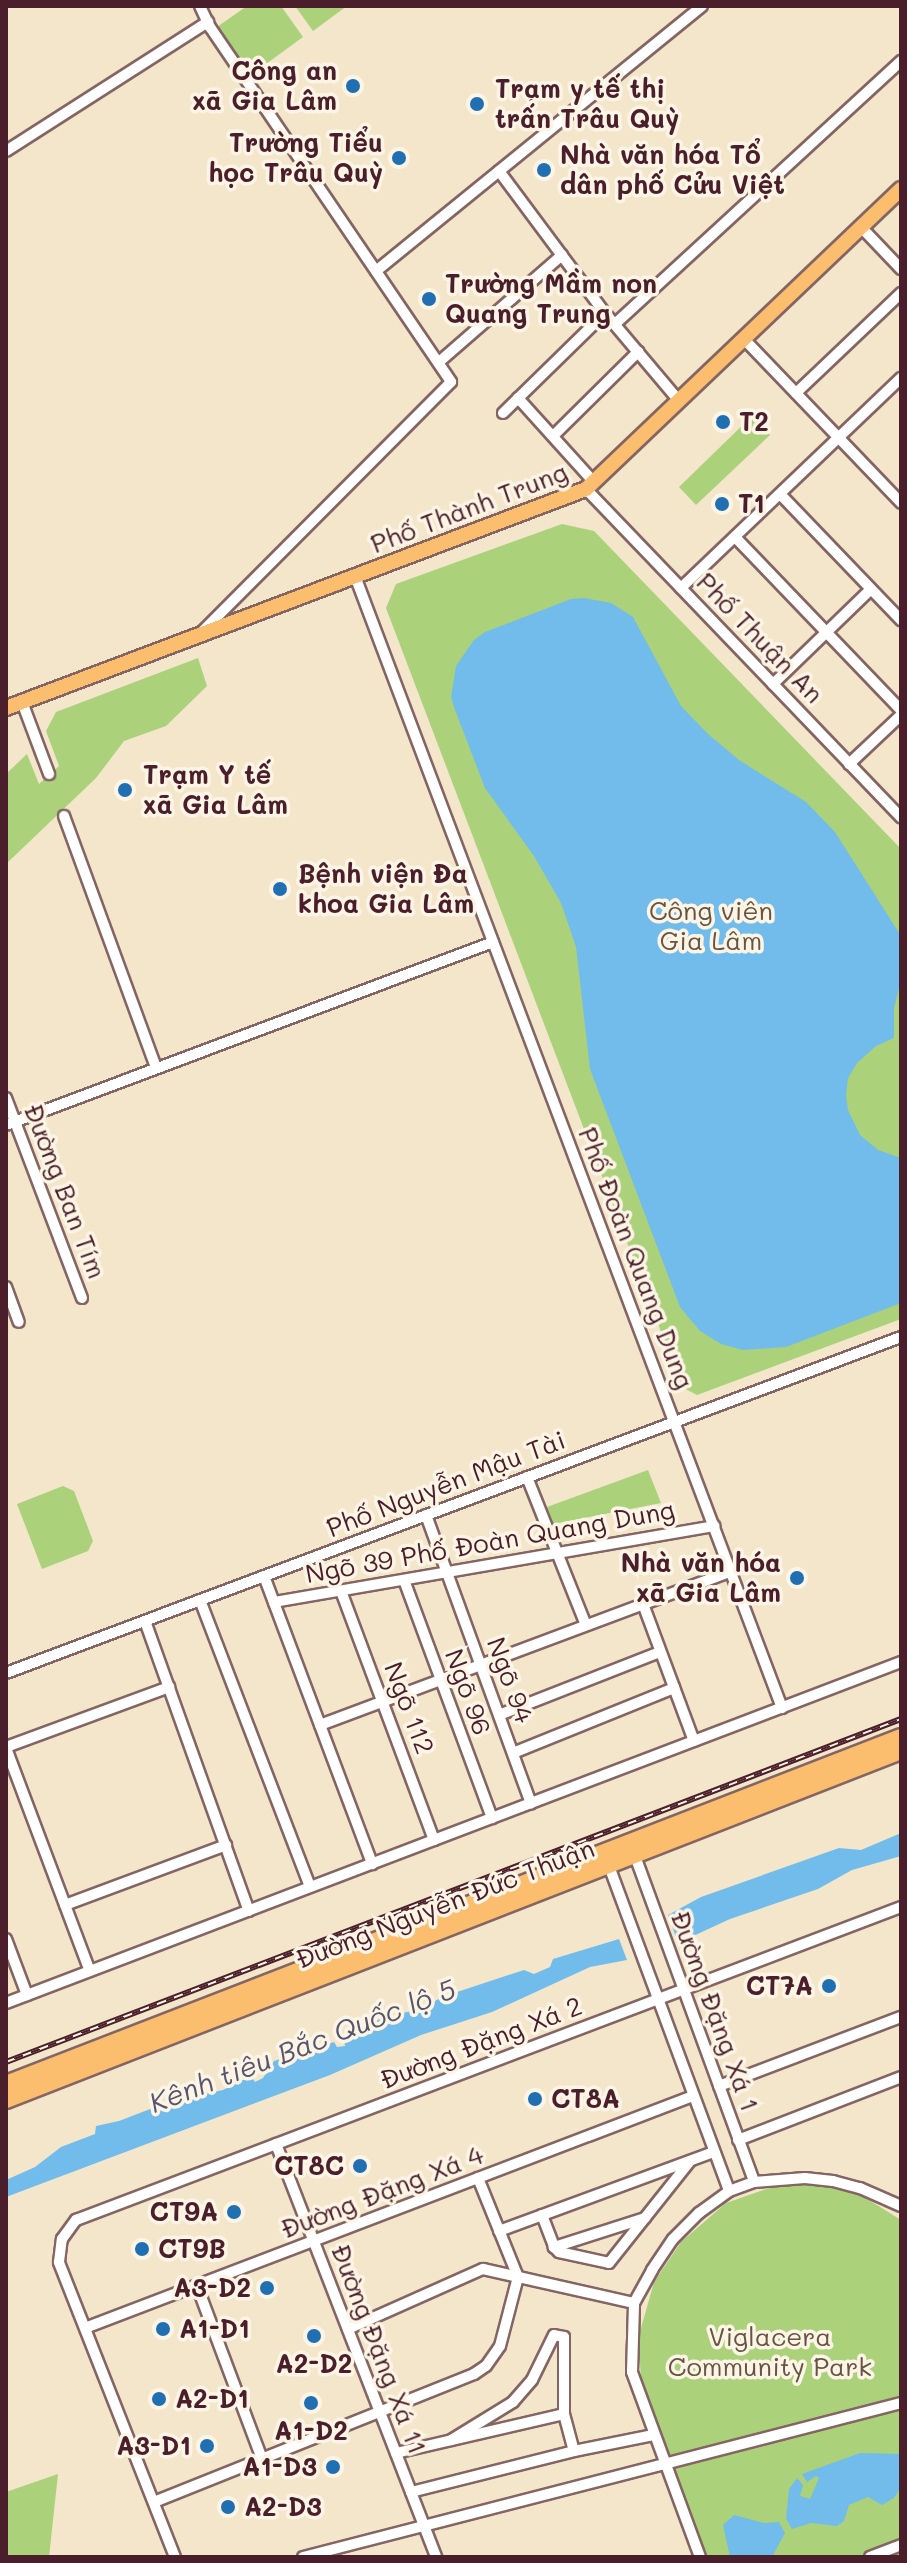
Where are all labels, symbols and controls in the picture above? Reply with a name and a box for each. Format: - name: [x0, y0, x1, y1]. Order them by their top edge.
- place label: Công an xã Gia Lâm: [192, 55, 337, 116]
- place label: Trạm y tế thị trấn Trâu Quỳ: [495, 73, 679, 134]
- marker: Công an xã Gia Lâm: [344, 77, 362, 95]
- marker: Trạm y tế thị trấn Trâu Quỳ: [466, 93, 488, 115]
- place label: Trường Tiểu học Trâu Quỳ: [208, 127, 383, 188]
- place label: Nhà văn hóa Tổ dân phố Cửu Việt: [560, 139, 785, 200]
- marker: Trường Tiểu học Trâu Quỳ: [390, 149, 408, 167]
- marker: Nhà văn hóa Tổ dân phố Cửu Việt: [535, 161, 553, 179]
- place label: Trường Mầm non Quang Trung: [445, 268, 657, 330]
- marker: Trường Mầm non Quang Trung: [420, 290, 438, 308]
- place label: T2: [739, 406, 769, 438]
- marker: T2: [714, 413, 732, 431]
- street label: Phố Thành Trung: [366, 456, 572, 560]
- place label: T1: [738, 488, 765, 520]
- marker: T1: [713, 495, 731, 513]
- street label: Phố Thuận An: [690, 566, 830, 710]
- place label: Trạm Y tế xã Gia Lâm: [143, 759, 288, 820]
- marker: Trạm Y tế xã Gia Lâm: [114, 779, 136, 801]
- place label: Bệnh viện Đa khoa Gia Lâm: [298, 858, 474, 920]
- marker: Bệnh viện Đa khoa Gia Lâm: [269, 878, 291, 900]
- park label: Công viên Gia Lâm: [649, 895, 773, 956]
- street label: Đường Ban Tím: [17, 1099, 113, 1283]
- street label: Phố Đoàn Quang Dung: [572, 1123, 700, 1393]
- street label: Phố Nguyễn Mậu Tài: [322, 1424, 570, 1544]
- street label: Ngõ 39 Phố Đoàn Quang Dung: [303, 1494, 677, 1590]
- place label: Nhà văn hóa xã Gia Lâm: [621, 1547, 781, 1608]
- marker: Nhà văn hóa xã Gia Lâm: [788, 1569, 806, 1587]
- street label: Ngõ 94: [480, 1633, 540, 1727]
- street label: Ngõ 96: [438, 1645, 498, 1739]
- street label: Ngõ 112: [377, 1658, 441, 1758]
- street label: Đường Nguyễn Đức Thuận: [291, 1833, 599, 1975]
- street label: Đường Đặng Xá 1: [664, 1907, 766, 2115]
- place label: CT7A: [746, 1970, 813, 2002]
- water label: Kênh tiêu Bắc Quốc lộ 5: [144, 1971, 460, 2119]
- marker: CT7A: [820, 1977, 838, 1995]
- street label: Đường Đặng Xá 2: [376, 1990, 586, 2096]
- place label: CT8A: [551, 2083, 620, 2115]
- marker: CT8A: [526, 2090, 544, 2108]
- street label: Đường Đặng Xá 4: [276, 2139, 488, 2245]
- place label: CT8C: [274, 2150, 344, 2182]
- marker: CT8C: [351, 2157, 369, 2175]
- place label: CT9A: [150, 2196, 218, 2228]
- marker: CT9A: [225, 2203, 243, 2221]
- place label: CT9B: [158, 2233, 226, 2265]
- street label: Đường Đặng Xá 11: [325, 2239, 433, 2459]
- marker: CT9B: [133, 2240, 151, 2258]
- place label: A3-D2: [173, 2272, 251, 2304]
- marker: A3-D2: [258, 2279, 276, 2297]
- place label: A1-D1: [179, 2313, 250, 2345]
- marker: A1-D1: [154, 2320, 172, 2338]
- park label: Viglacera Community Park: [668, 2321, 872, 2382]
- marker: A2-D2: [305, 2327, 323, 2345]
- place label: A2-D2: [276, 2348, 352, 2380]
- place label: A2-D1: [175, 2383, 249, 2415]
- marker: A2-D1: [150, 2390, 168, 2408]
- marker: A1-D2: [302, 2394, 320, 2412]
- place label: A1-D2: [274, 2415, 348, 2447]
- place label: A3-D1: [116, 2430, 191, 2462]
- marker: A3-D1: [198, 2437, 216, 2455]
- place label: A1-D3: [242, 2451, 317, 2483]
- marker: A1-D3: [324, 2458, 342, 2476]
- place label: A2-D3: [244, 2491, 322, 2523]
- marker: A2-D3: [219, 2498, 237, 2516]

